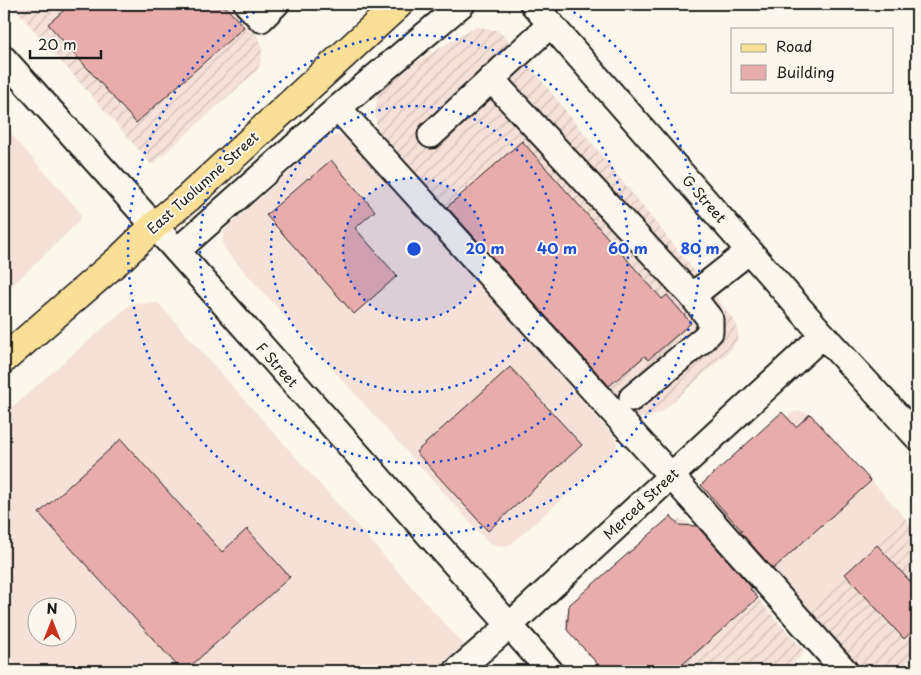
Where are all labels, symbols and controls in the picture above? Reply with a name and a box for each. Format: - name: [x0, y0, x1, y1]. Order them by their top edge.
- scale bar: [30, 28, 101, 60]
- legend: [731, 28, 894, 92]
- text: 20 m: [38, 32, 77, 55]
- text: Road: [776, 34, 812, 57]
- text: Building: [776, 60, 835, 83]
- street label: East Tuolumne Street: [142, 126, 263, 239]
- street label: G Street: [678, 170, 731, 228]
- text: 20 m: [466, 236, 504, 259]
- text: 40 m: [537, 236, 577, 259]
- text: 60 m: [608, 236, 648, 259]
- text: 80 m: [680, 236, 720, 259]
- centre of rings: [405, 240, 423, 258]
- street label: F Street: [251, 337, 304, 392]
- street label: Merced Street: [598, 463, 683, 544]
- north arrow: [28, 598, 78, 648]
- text: N: [46, 598, 58, 619]

